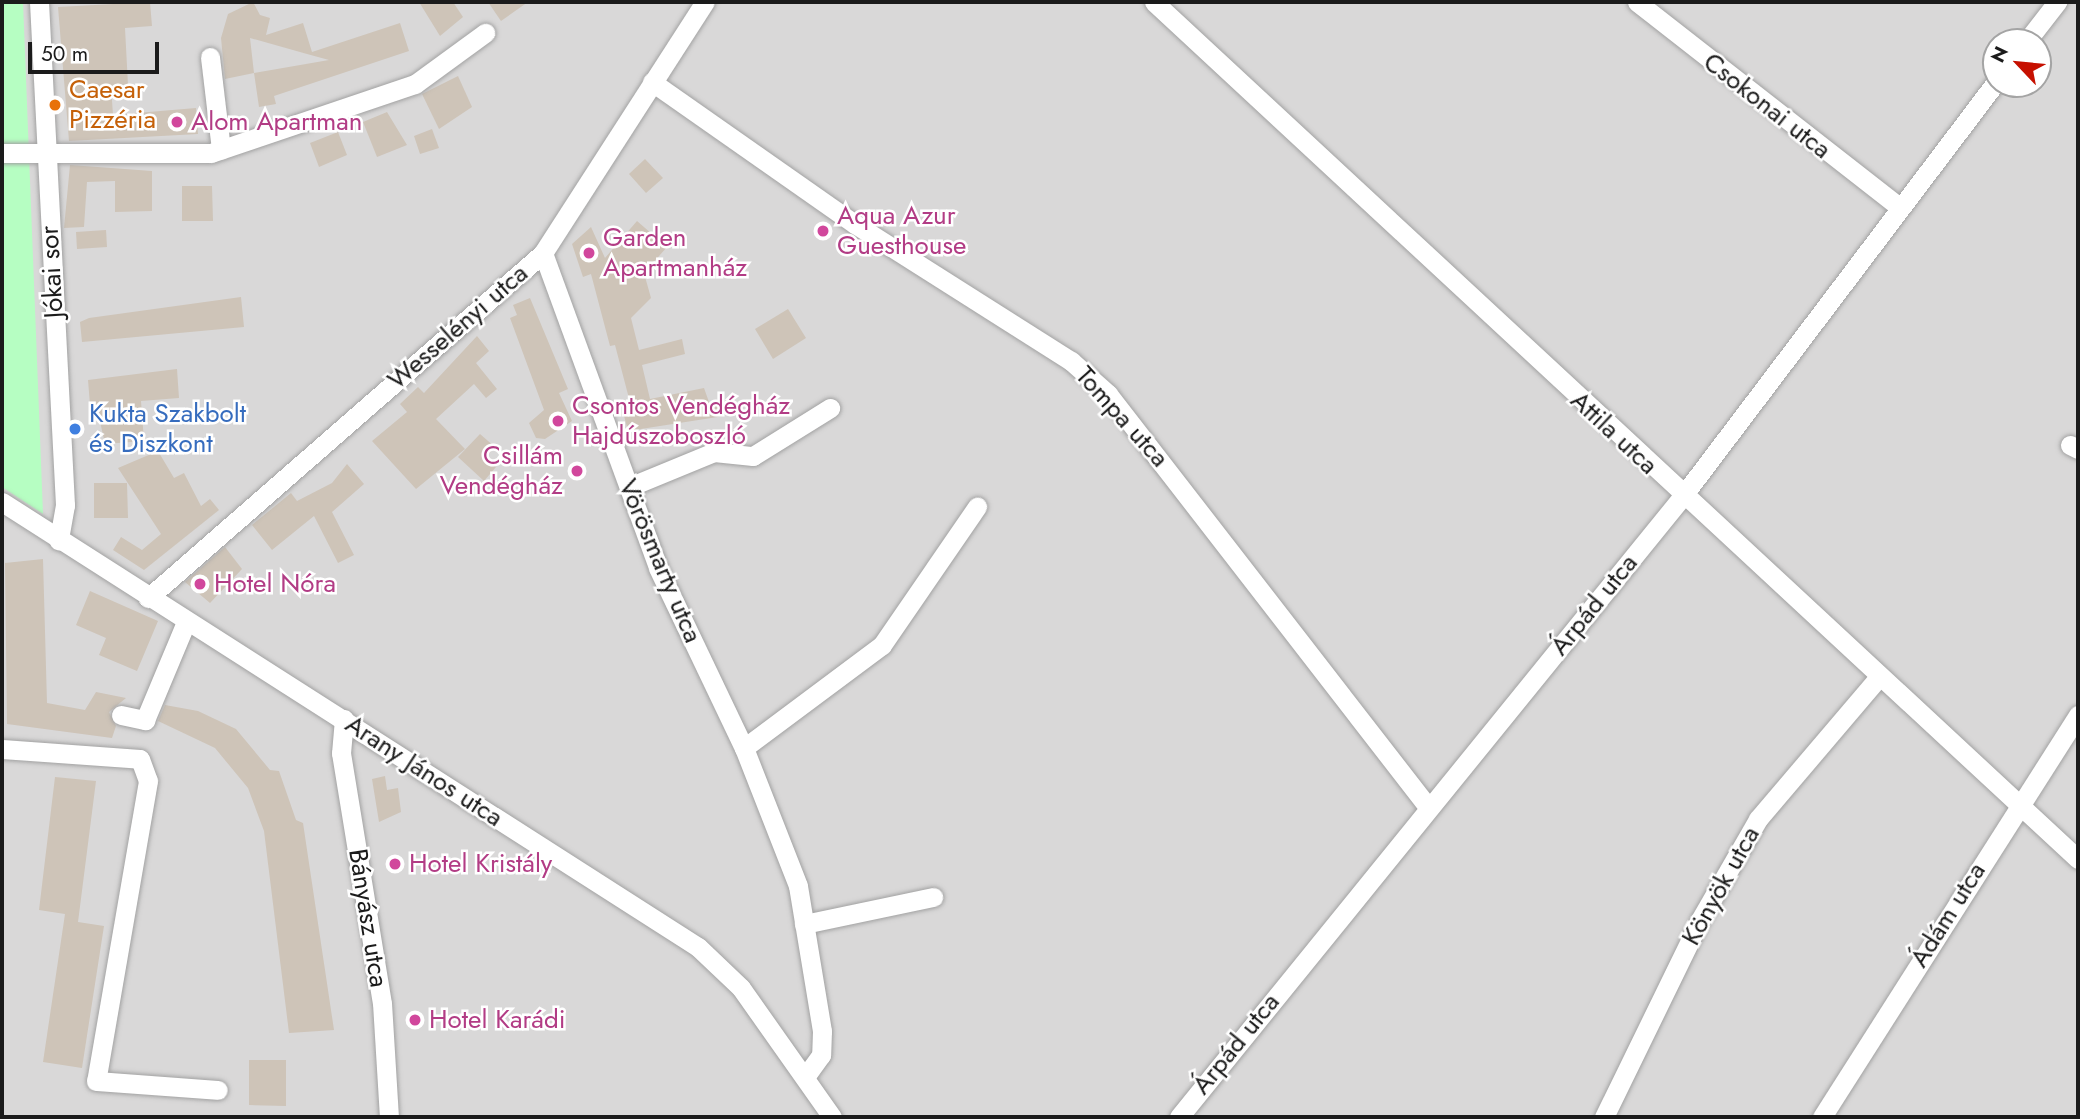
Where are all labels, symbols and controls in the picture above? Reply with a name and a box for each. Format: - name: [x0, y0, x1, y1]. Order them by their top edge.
- scale bar: [32, 28, 163, 72]
- north arrow: [1982, 28, 2052, 98]
- text: 50 m: [41, 39, 88, 69]
- text: N: [1984, 42, 2015, 67]
- street label: Csokonai utca: [1697, 47, 1837, 165]
- place label: Caesar Pizzéria: [69, 74, 156, 136]
- marker: Caesar Pizzéria: [47, 97, 63, 113]
- place label: Alom Apartman: [191, 106, 362, 138]
- marker: Alom Apartman: [169, 114, 185, 130]
- place label: Aqua Azur Guesthouse: [837, 200, 966, 262]
- place label: Garden Apartmanház: [603, 222, 747, 284]
- marker: Aqua Azur Guesthouse: [815, 223, 831, 239]
- street label: Jókai sor: [34, 225, 70, 319]
- marker: Garden Apartmanház: [581, 245, 597, 261]
- street label: Wesselényi utca: [382, 258, 534, 396]
- street label: Tompa utca: [1069, 361, 1175, 473]
- street label: Attila utca: [1564, 385, 1664, 481]
- place label: Csontos Vendégház Hajdúszoboszló: [572, 390, 790, 452]
- place label: Kukta Szakbolt és Diszkont: [89, 398, 246, 460]
- marker: Csontos Vendégház Hajdúszoboszló: [550, 413, 566, 429]
- marker: Kukta Szakbolt és Diszkont: [67, 421, 83, 437]
- place label: Csillám Vendégház: [440, 440, 563, 502]
- marker: Csillám Vendégház: [569, 463, 585, 479]
- street label: Vörösmarty utca: [612, 475, 708, 647]
- street label: Árpád utca: [1544, 548, 1644, 662]
- place label: Hotel Nóra: [214, 568, 336, 600]
- marker: Hotel Nóra: [192, 576, 208, 592]
- street label: Arany János utca: [340, 709, 508, 833]
- street label: Könyök utca: [1676, 821, 1766, 951]
- street label: Bányász utca: [342, 847, 394, 989]
- place label: Hotel Kristály: [409, 848, 552, 880]
- marker: Hotel Kristály: [387, 856, 403, 872]
- street label: Ádám utca: [1904, 857, 1992, 973]
- street label: Árpád utca: [1186, 987, 1286, 1101]
- place label: Hotel Karádi: [429, 1004, 565, 1036]
- marker: Hotel Karádi: [407, 1012, 423, 1028]

